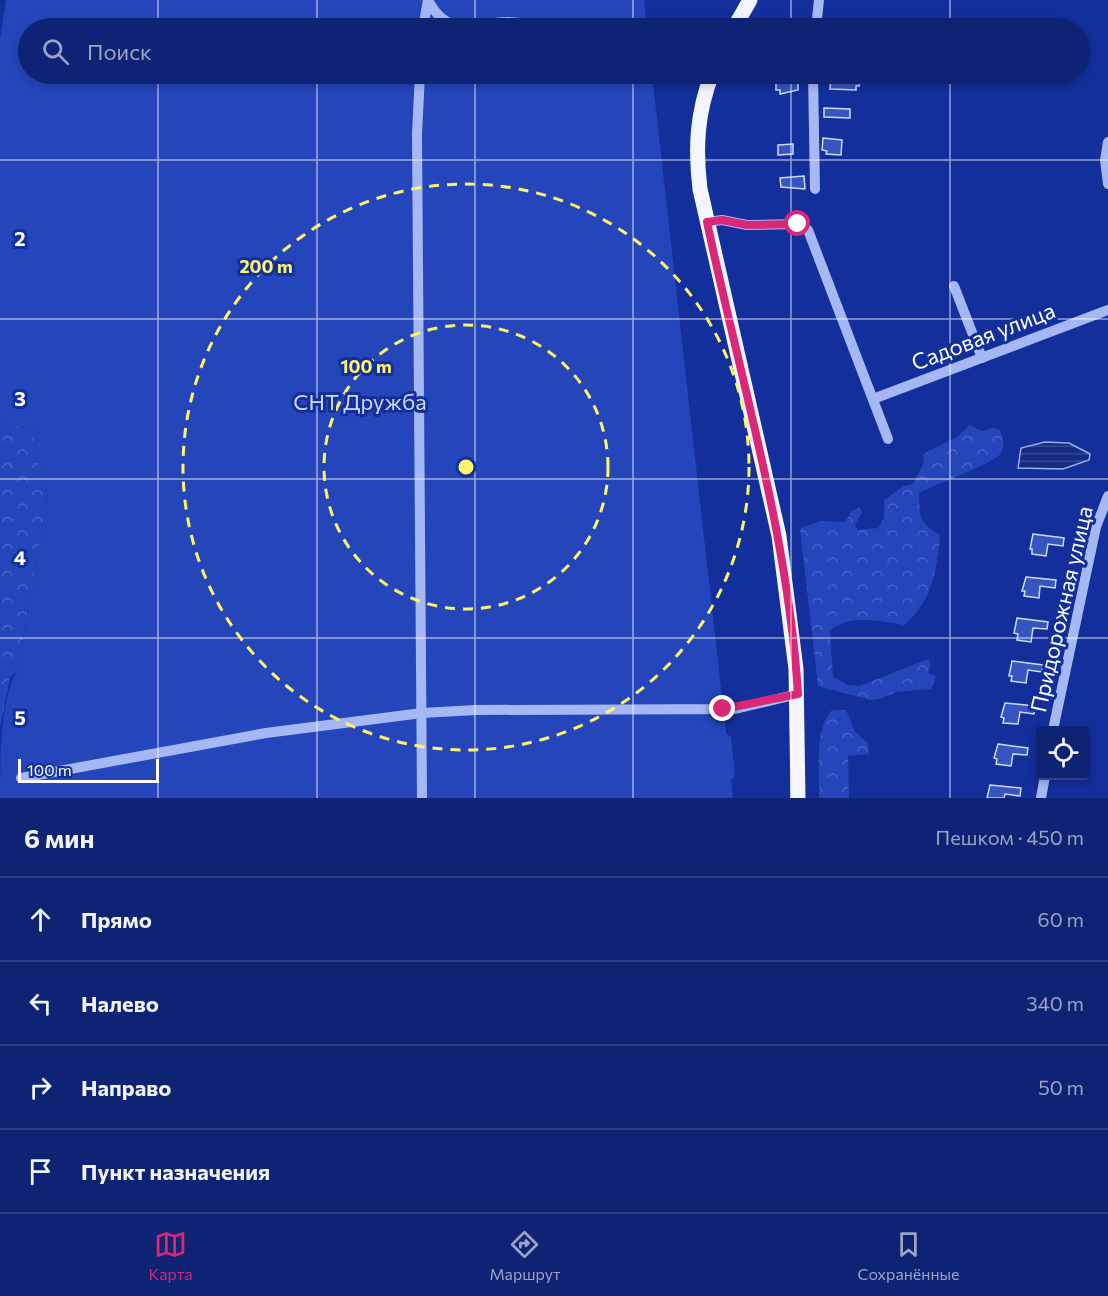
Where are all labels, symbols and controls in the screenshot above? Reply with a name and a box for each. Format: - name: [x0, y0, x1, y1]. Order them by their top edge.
- search box: [18, 18, 1090, 84]
- icon: search: [39, 35, 72, 68]
- text: Поиск: [87, 38, 152, 65]
- route start: [784, 210, 810, 236]
- text: 2: [14, 226, 26, 250]
- text: 200 m: [239, 255, 293, 277]
- street label: Садовая улица: [907, 296, 1059, 376]
- text: 100 m: [340, 355, 392, 377]
- text: 3: [14, 386, 26, 410]
- park label: СНТ Дружба: [293, 388, 427, 415]
- centre of rings: [456, 457, 476, 477]
- street label: Придорожная улица: [1024, 503, 1098, 715]
- text: 4: [14, 545, 26, 569]
- route end: [709, 695, 735, 721]
- text: 5: [14, 705, 26, 729]
- map controls: [1036, 726, 1090, 780]
- button: locate: [1036, 726, 1090, 780]
- scale bar: [18, 756, 159, 784]
- text: 100 m: [27, 760, 72, 779]
- text: 6 мин: [24, 822, 94, 853]
- text: Пешком · 450 m: [935, 825, 1084, 849]
- icon: ahead: [24, 903, 57, 936]
- text: Прямо: [81, 906, 152, 933]
- text: 60 m: [1038, 907, 1084, 931]
- icon: left: [24, 987, 57, 1020]
- text: Налево: [81, 990, 159, 1017]
- text: 340 m: [1026, 991, 1084, 1015]
- icon: right: [24, 1071, 57, 1104]
- text: Направо: [81, 1074, 171, 1101]
- text: 50 m: [1038, 1075, 1084, 1099]
- icon: arrive: [24, 1155, 57, 1188]
- text: Пункт назначения: [81, 1158, 270, 1185]
- tab: Карта: [148, 1228, 193, 1283]
- tab: Маршрут: [489, 1228, 561, 1283]
- tab: Сохранённые: [857, 1228, 960, 1283]

